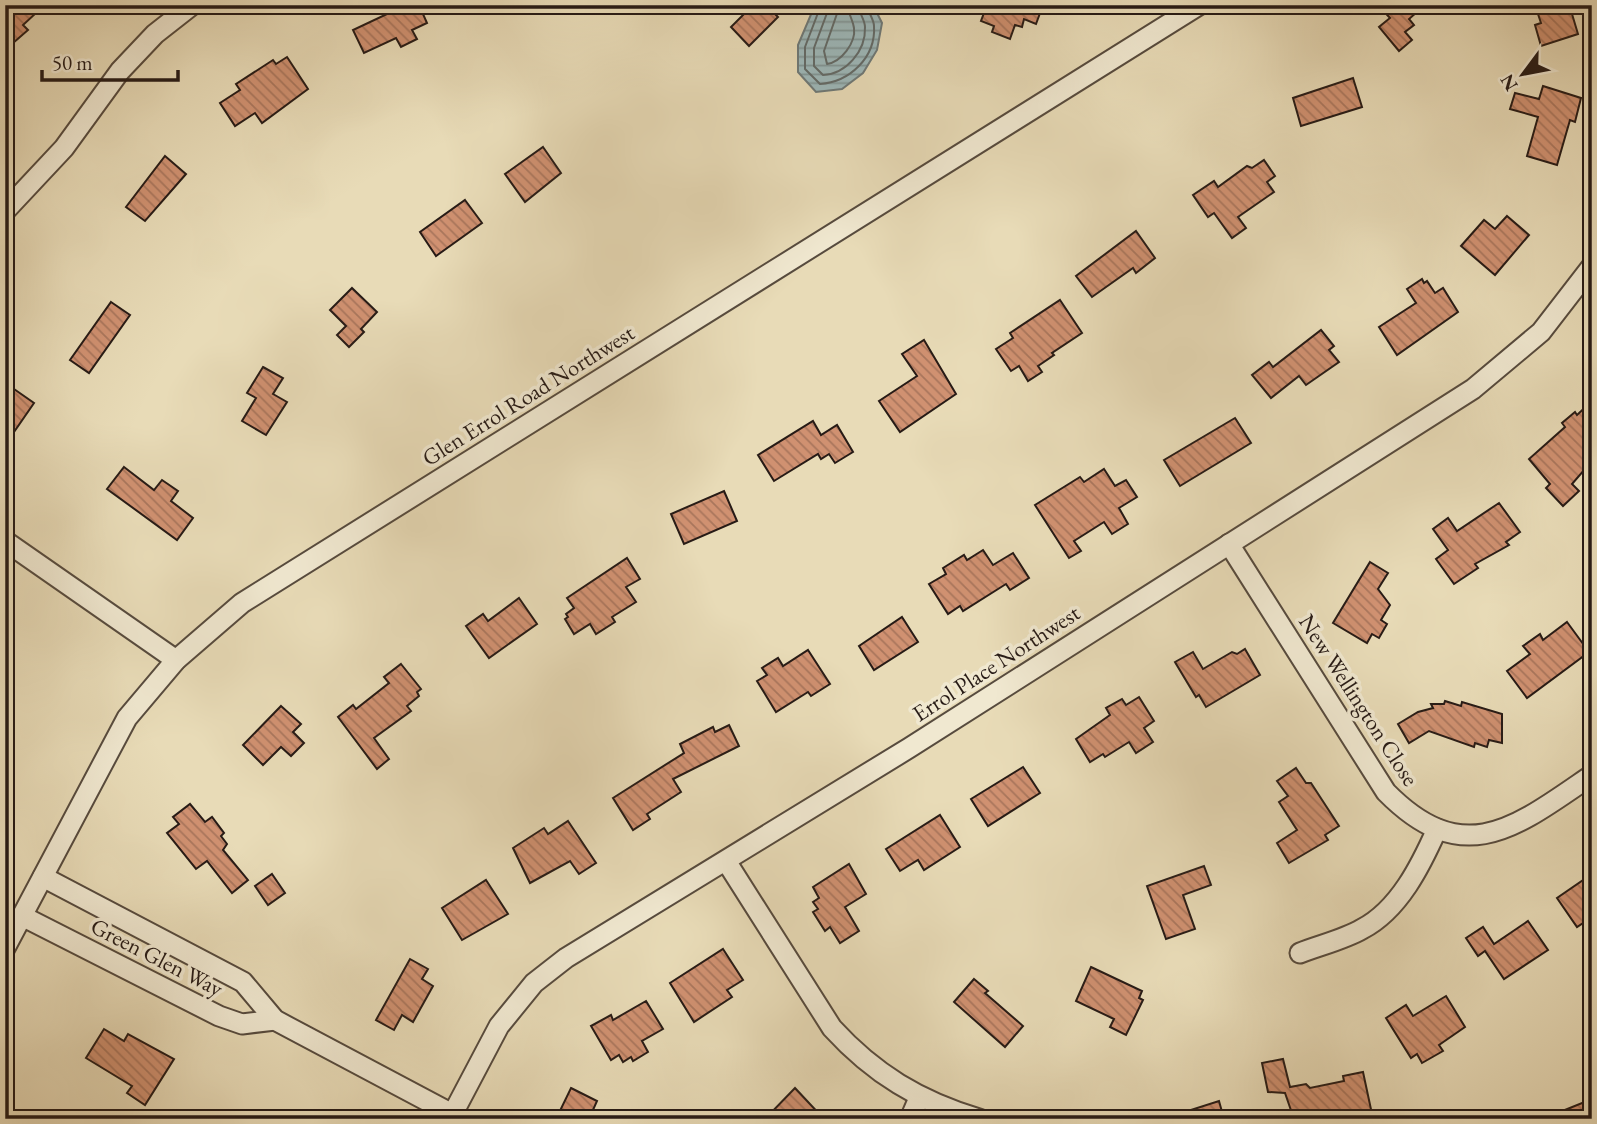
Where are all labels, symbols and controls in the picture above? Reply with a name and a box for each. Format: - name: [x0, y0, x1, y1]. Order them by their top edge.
- scale bar: [42, 38, 178, 82]
- north arrow: [1488, 38, 1558, 108]
- text: 50 m: [52, 49, 93, 76]
- text: N: [1494, 69, 1524, 96]
- street label: Glen Errol Road Northwest: [416, 317, 640, 473]
- street label: Errol Place Northwest: [907, 597, 1086, 728]
- street label: New Wellington Close: [1292, 608, 1426, 792]
- street label: Green Glen Way: [86, 911, 229, 1004]

